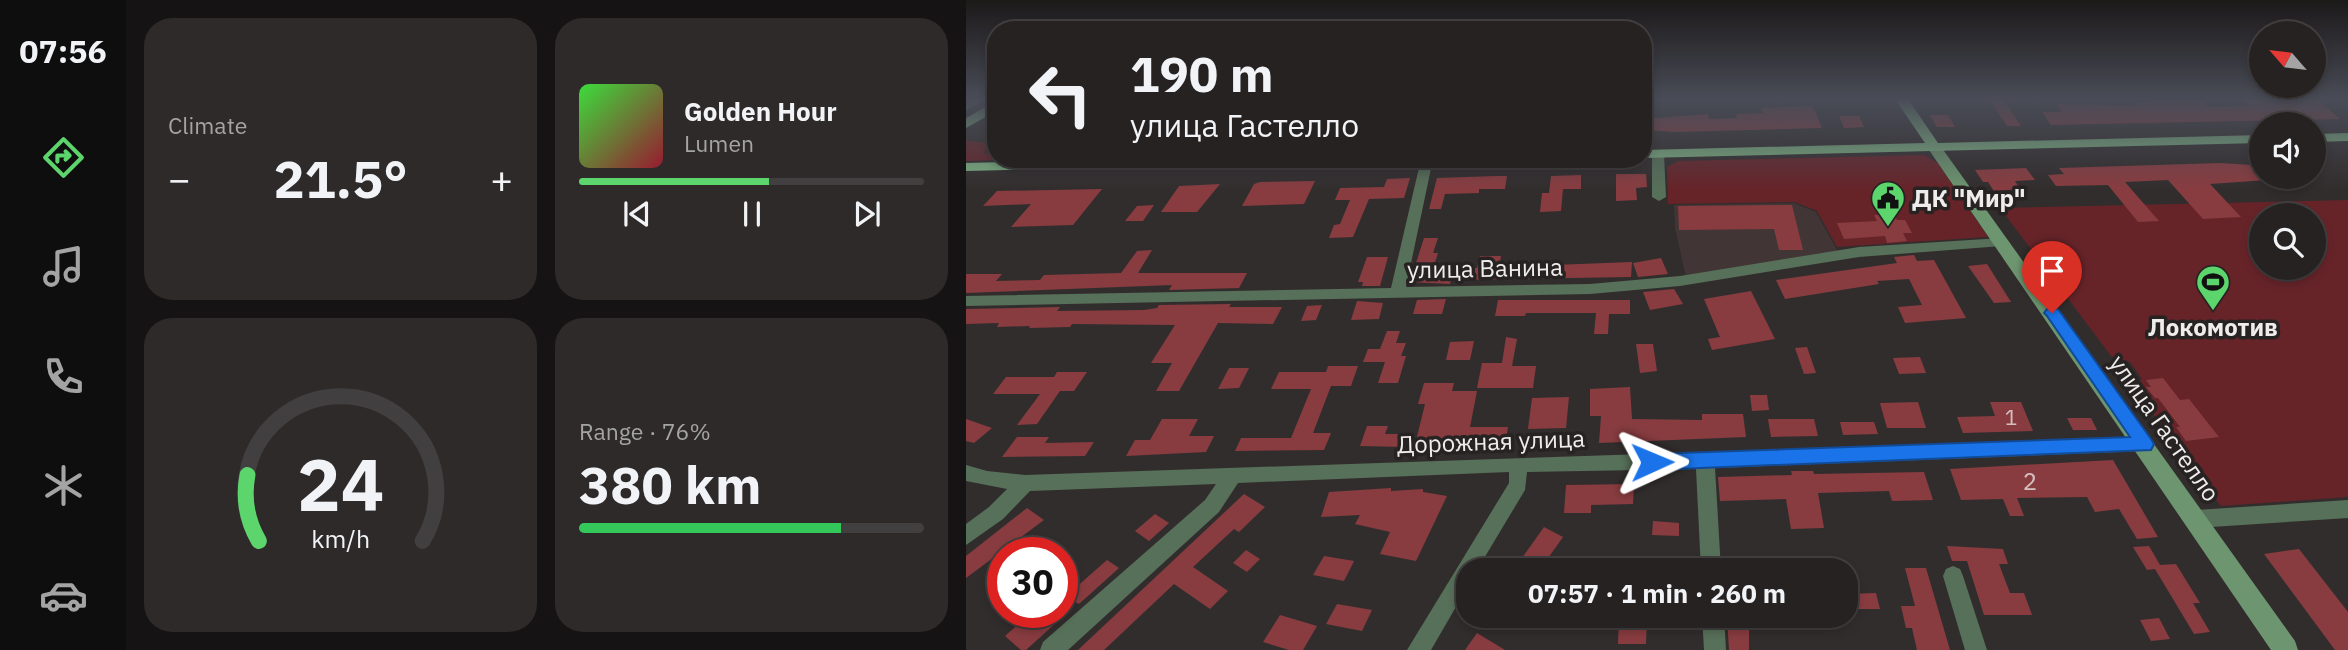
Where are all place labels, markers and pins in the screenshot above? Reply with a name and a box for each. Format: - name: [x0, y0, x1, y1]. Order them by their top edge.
- public building icon: ДК "Мир": [1869, 179, 1907, 228]
- place label: ДК "Мир": [1912, 182, 2026, 214]
- pin: [2022, 241, 2082, 313]
- sports icon: Локомотив: [2194, 263, 2232, 312]
- place label: Локомотив: [2148, 311, 2278, 343]

